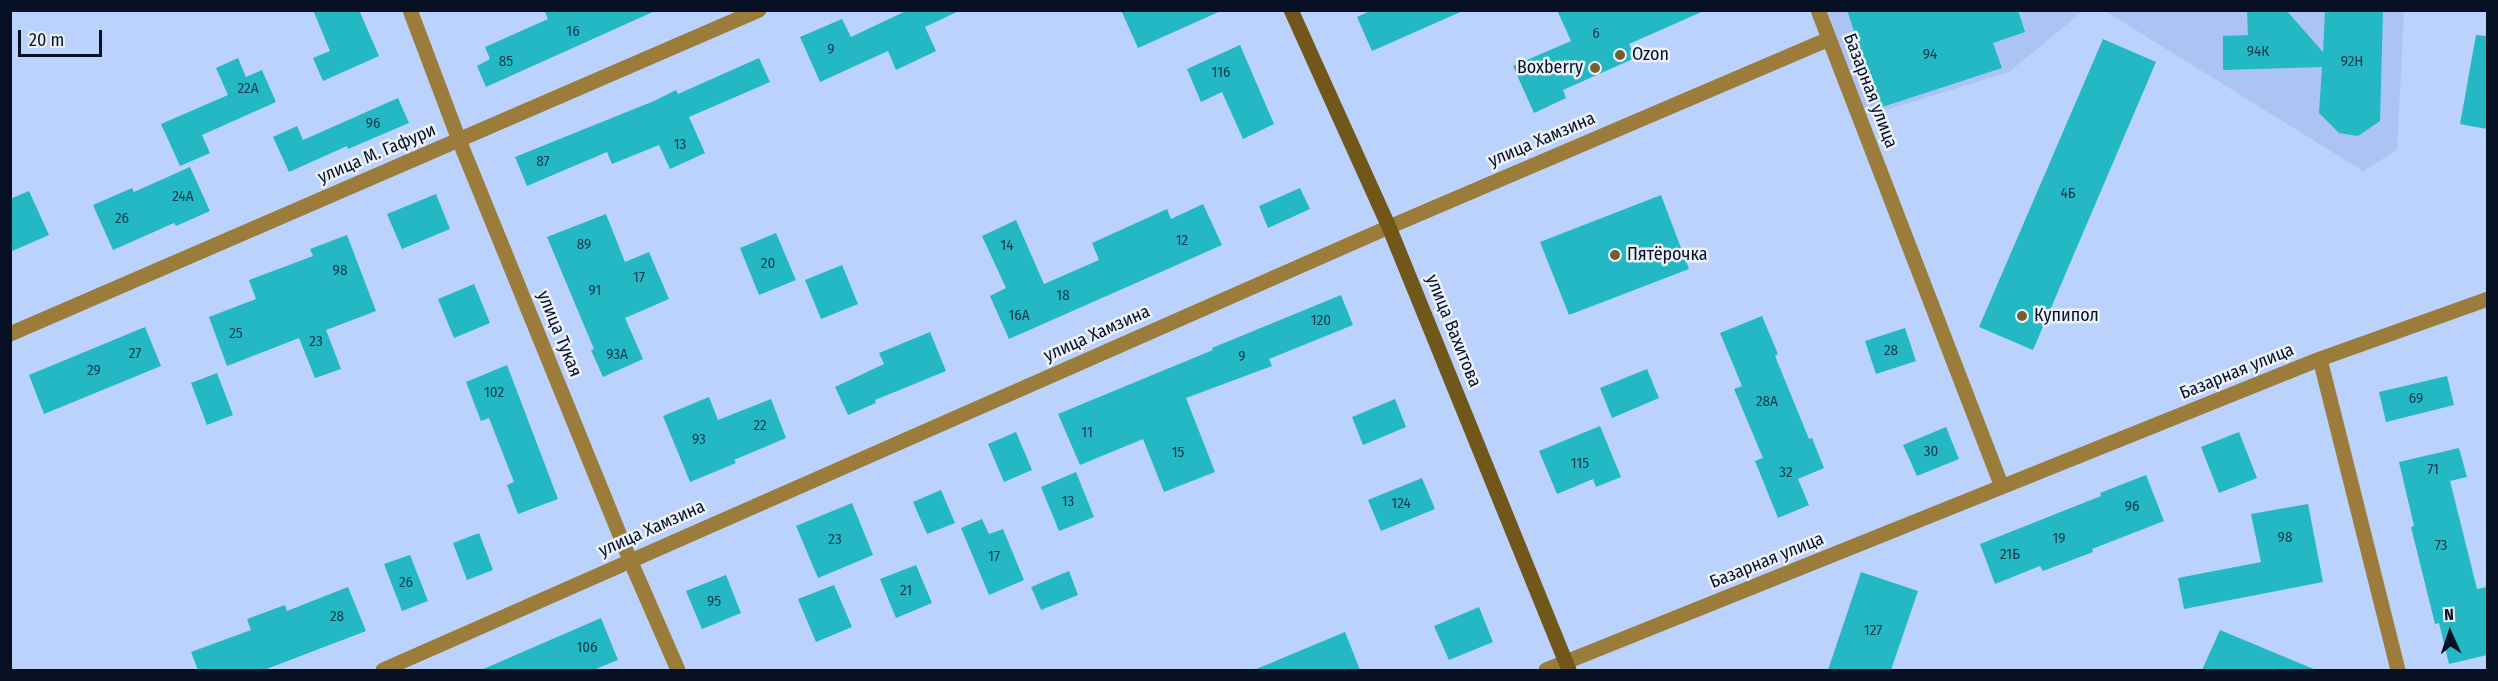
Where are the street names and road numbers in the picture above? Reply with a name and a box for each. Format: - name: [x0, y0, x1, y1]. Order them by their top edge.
- street label: Базарная улица: [1838, 31, 1902, 151]
- street label: улица Хамзина: [1485, 108, 1599, 172]
- street label: улица М. Гафури: [315, 119, 439, 189]
- street label: улица Вахитова: [1421, 272, 1485, 390]
- street label: улица Тукая: [532, 288, 586, 380]
- street label: улица Хамзина: [1041, 301, 1153, 367]
- street label: Базарная улица: [2177, 339, 2297, 405]
- street label: улица Хамзина: [596, 496, 708, 562]
- street label: Базарная улица: [1707, 528, 1827, 594]

